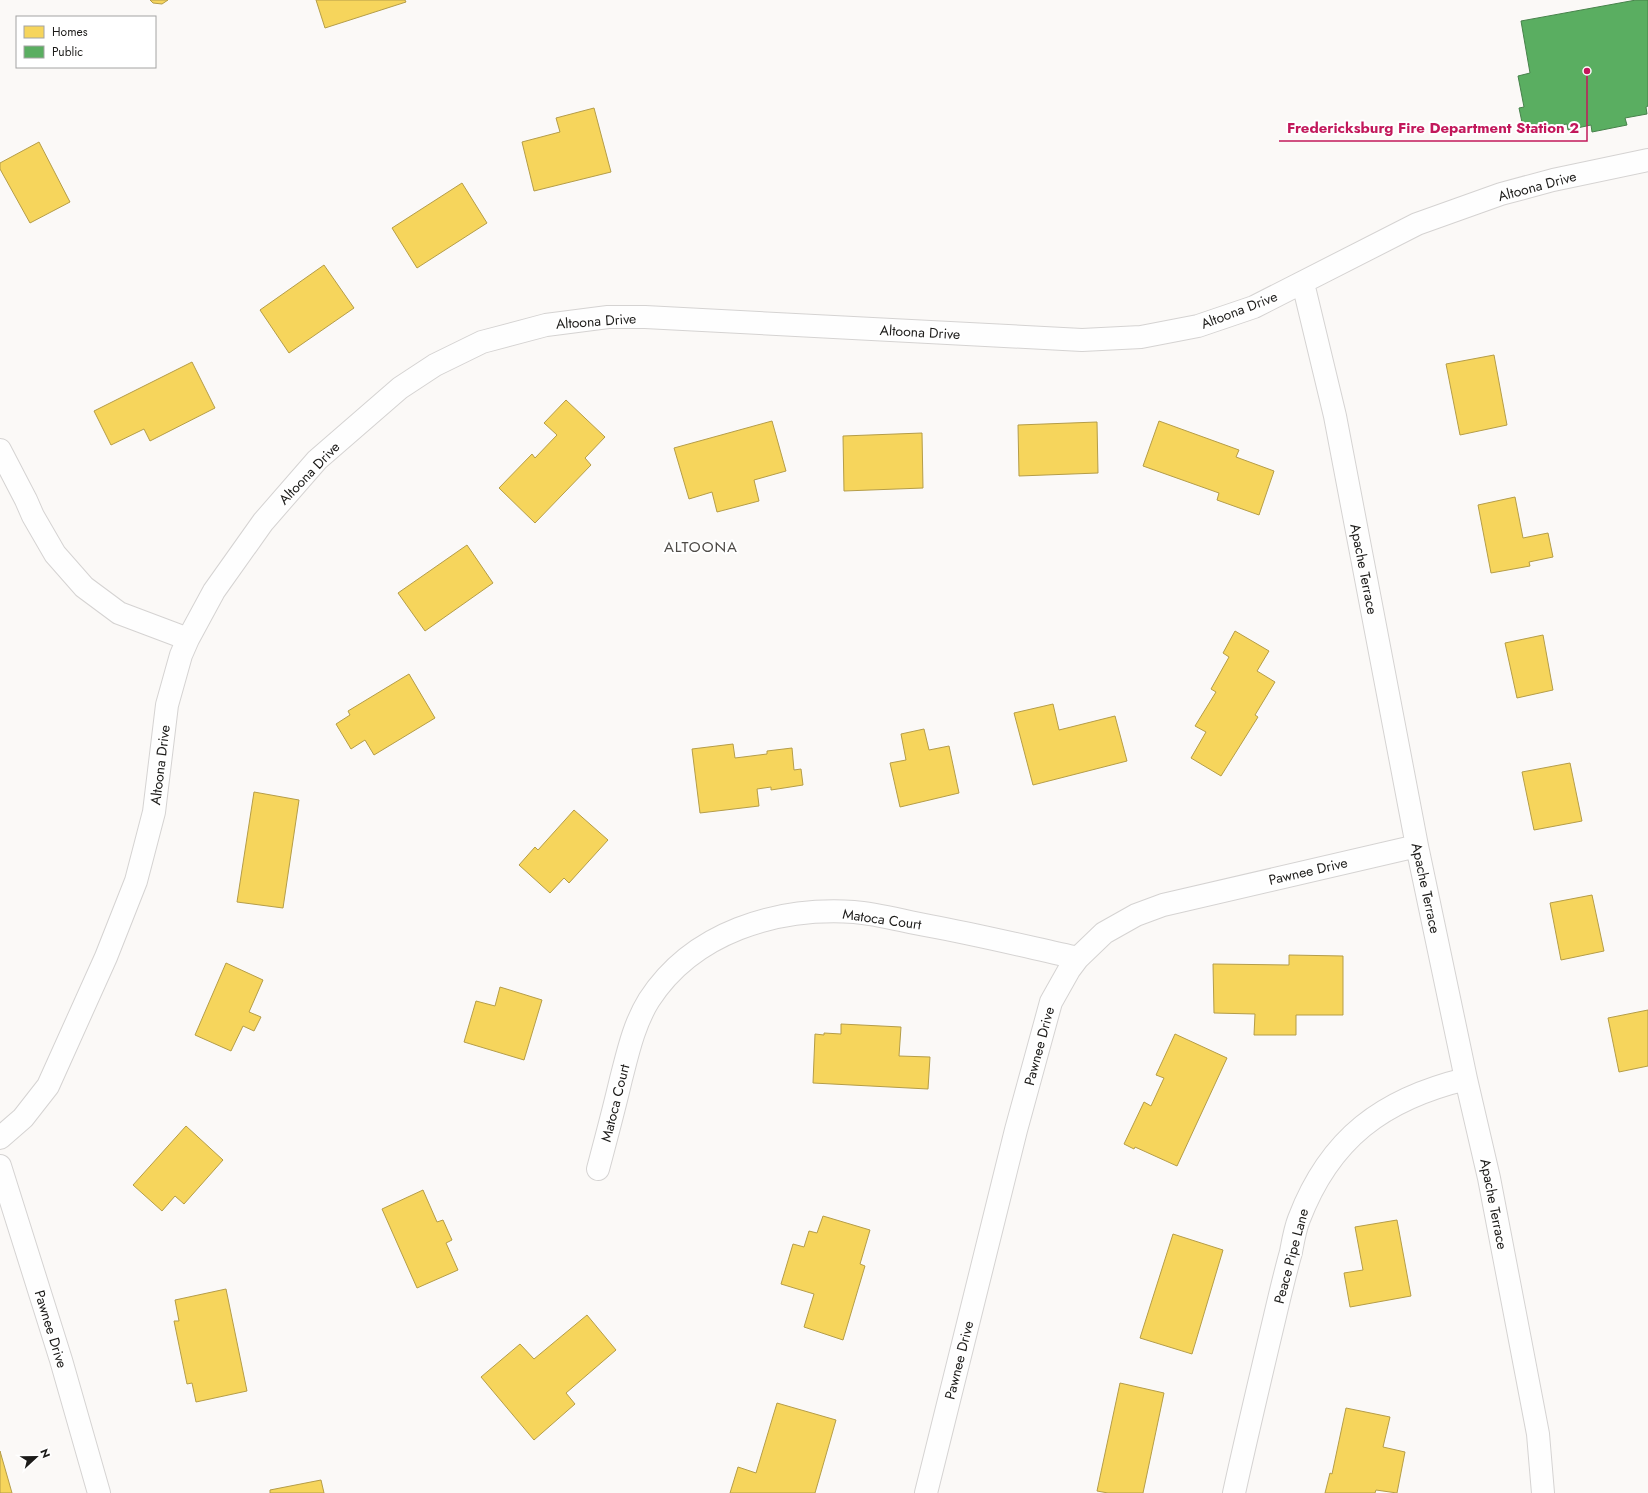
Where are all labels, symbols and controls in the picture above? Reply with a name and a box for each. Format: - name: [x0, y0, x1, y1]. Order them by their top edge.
- legend: [16, 16, 156, 68]
- text: Homes: [52, 23, 88, 41]
- text: Public: [52, 43, 83, 61]
- callout: Fredericksburg Fire Department Station 2: [1279, 114, 1587, 141]
- text: Fredericksburg Fire Department Station 2: [1287, 117, 1579, 139]
- street label: Altoona Drive: [1496, 166, 1578, 206]
- street label: Altoona Drive: [1198, 286, 1280, 334]
- street label: Altoona Drive: [555, 308, 637, 334]
- street label: Altoona Drive: [879, 320, 961, 344]
- street label: Altoona Drive: [274, 437, 344, 509]
- street label: Apache Terrace: [1345, 522, 1383, 616]
- district label: ALTOONA: [664, 536, 738, 558]
- street label: Altoona Drive: [145, 724, 175, 806]
- street label: Apache Terrace: [1407, 841, 1445, 935]
- street label: Pawnee Drive: [1267, 852, 1349, 890]
- street label: Matoca Court: [841, 904, 923, 935]
- street label: Pawnee Drive: [1019, 1005, 1059, 1087]
- street label: Matoca Court: [596, 1061, 634, 1144]
- street label: Apache Terrace: [1475, 1157, 1513, 1251]
- street label: Peace Pipe Lane: [1269, 1206, 1313, 1306]
- street label: Pawnee Drive: [30, 1288, 72, 1370]
- street label: Pawnee Drive: [940, 1319, 978, 1401]
- north arrow: [16, 1437, 56, 1477]
- text: N: [36, 1446, 54, 1460]

